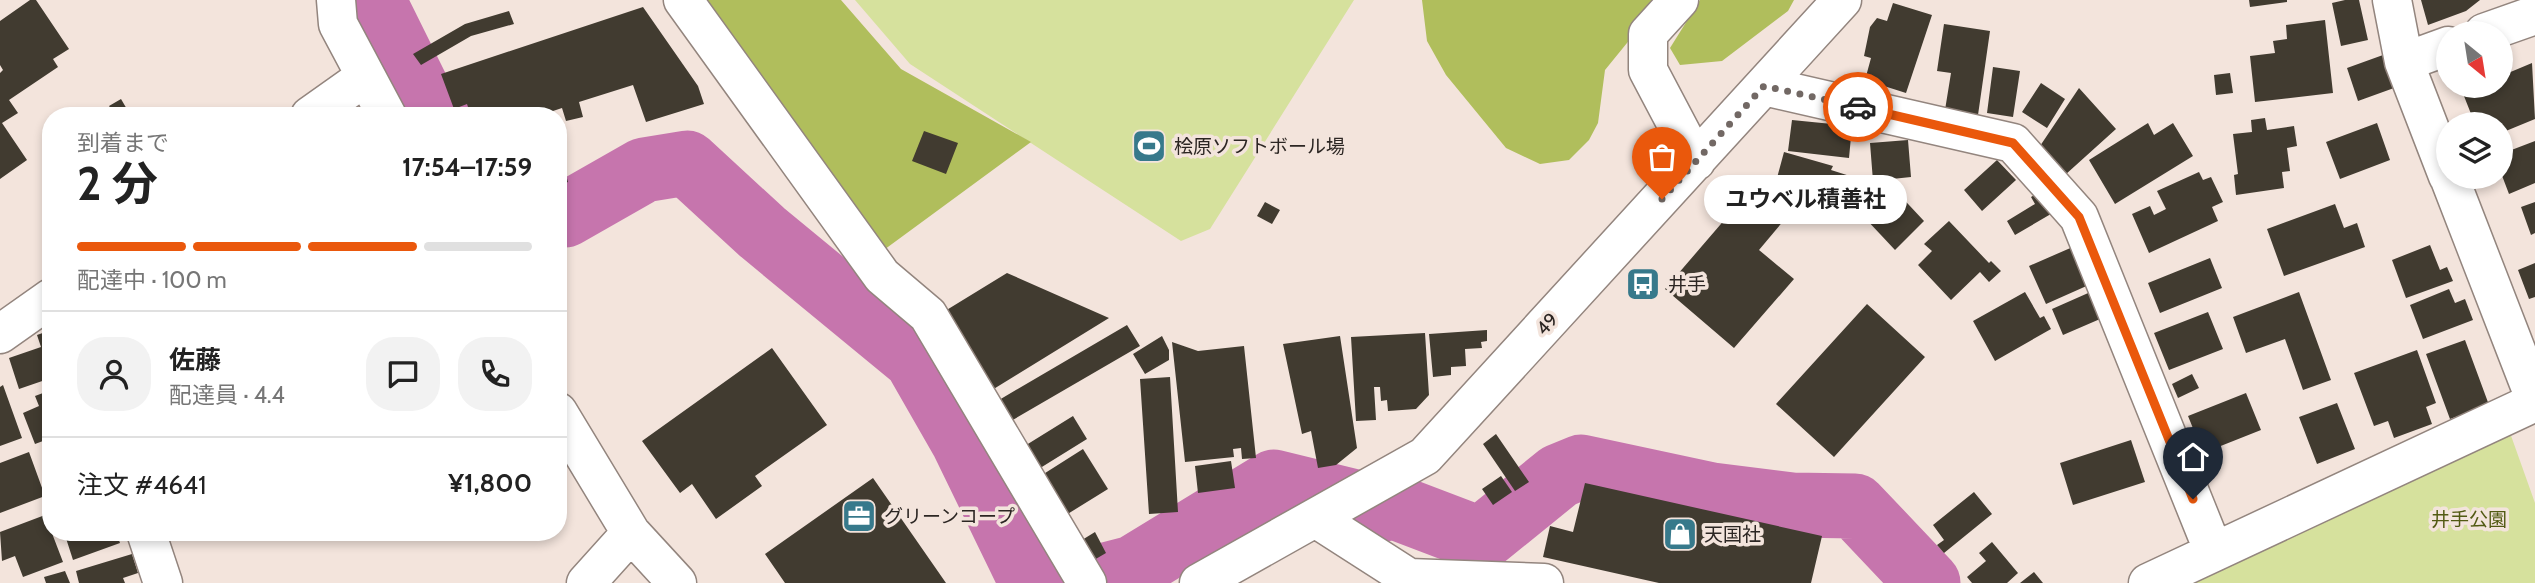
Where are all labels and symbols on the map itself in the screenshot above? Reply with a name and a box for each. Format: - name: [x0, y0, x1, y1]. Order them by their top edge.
- north arrow: [2436, 21, 2513, 98]
- courier: [1823, 72, 1893, 142]
- sports icon: 桧原ソフトボール場: [1130, 127, 1168, 165]
- pin: [1632, 127, 1692, 199]
- place label: 桧原ソフトボール場: [1174, 135, 1345, 158]
- callout: ユウベル積善社: [1704, 174, 1907, 224]
- bus stop icon: 井手: [1624, 265, 1662, 303]
- place label: 井手: [1668, 273, 1706, 296]
- street label: 49: [1531, 308, 1563, 340]
- pin: [2163, 427, 2223, 499]
- office icon: グリーンコープ: [840, 497, 878, 535]
- place label: グリーンコープ: [884, 505, 1015, 528]
- park label: 井手公園: [2431, 508, 2507, 531]
- shop icon: 天国社: [1661, 515, 1699, 553]
- place label: 天国社: [1704, 523, 1761, 546]

